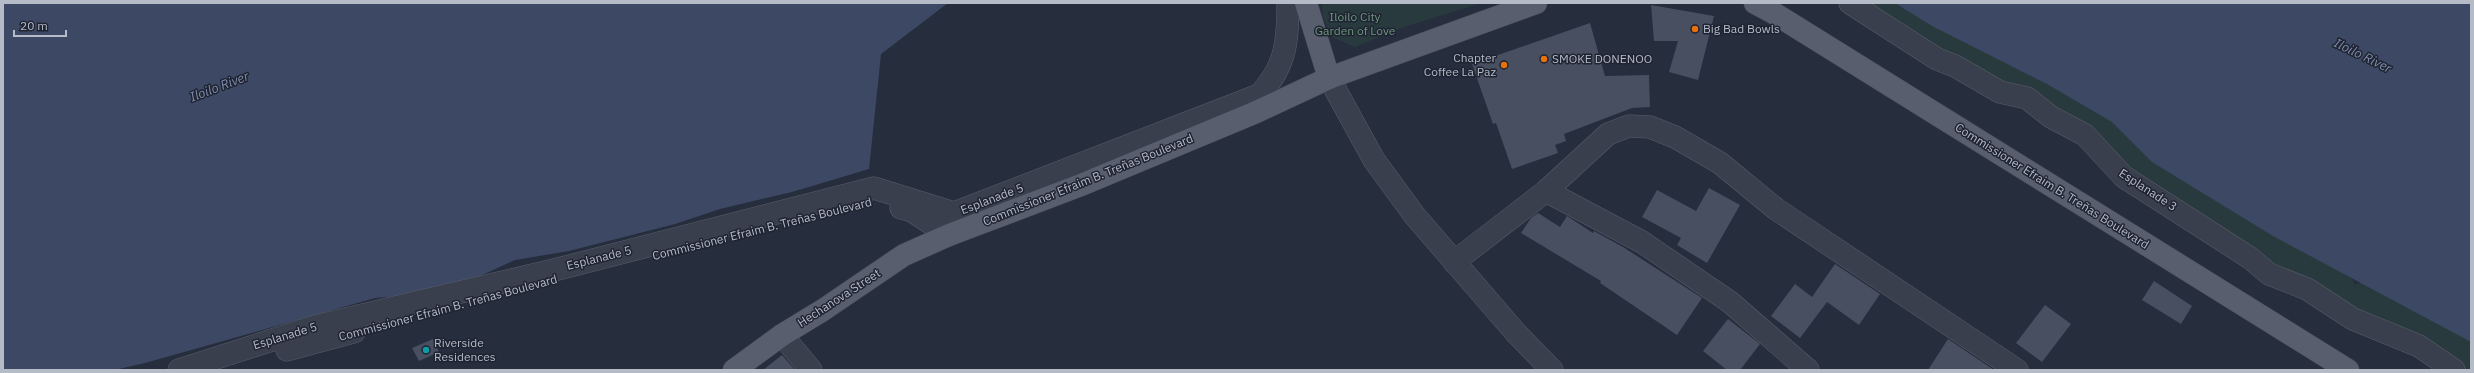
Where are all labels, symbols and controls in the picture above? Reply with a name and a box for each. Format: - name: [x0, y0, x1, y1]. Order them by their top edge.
- park label: Iloilo City Garden of Love: [1315, 9, 1396, 38]
- scale bar: [14, 12, 66, 38]
- text: 20 m: [20, 18, 48, 33]
- place label: Big Bad Bowls: [1703, 21, 1780, 36]
- marker: Big Bad Bowls: [1690, 24, 1700, 34]
- water label: Iloilo River: [2331, 34, 2395, 77]
- place label: Chapter Coffee La Paz: [1424, 50, 1497, 79]
- place label: SMOKE DONENOO: [1552, 51, 1652, 66]
- marker: SMOKE DONENOO: [1539, 54, 1549, 64]
- marker: Chapter Coffee La Paz: [1499, 60, 1509, 70]
- water label: Iloilo River: [187, 67, 252, 105]
- street label: Commissioner Efraim B. Treñas Boulevard: [1953, 119, 2152, 252]
- street label: Commissioner Efraim B. Treñas Boulevard: [980, 130, 1195, 229]
- street label: Esplanade 3: [2116, 165, 2180, 214]
- street label: Esplanade 5: [958, 180, 1025, 217]
- street label: Commissioner Efraim B. Treñas Boulevard: [651, 194, 873, 263]
- street label: Esplanade 5: [565, 242, 633, 273]
- street label: Hechanova Street: [794, 265, 883, 330]
- street label: Commissioner Efraim B. Treñas Boulevard: [337, 271, 559, 344]
- street label: Esplanade 5: [251, 319, 319, 352]
- place label: Riverside Residences: [434, 335, 496, 364]
- marker: Riverside Residences: [421, 345, 431, 355]

